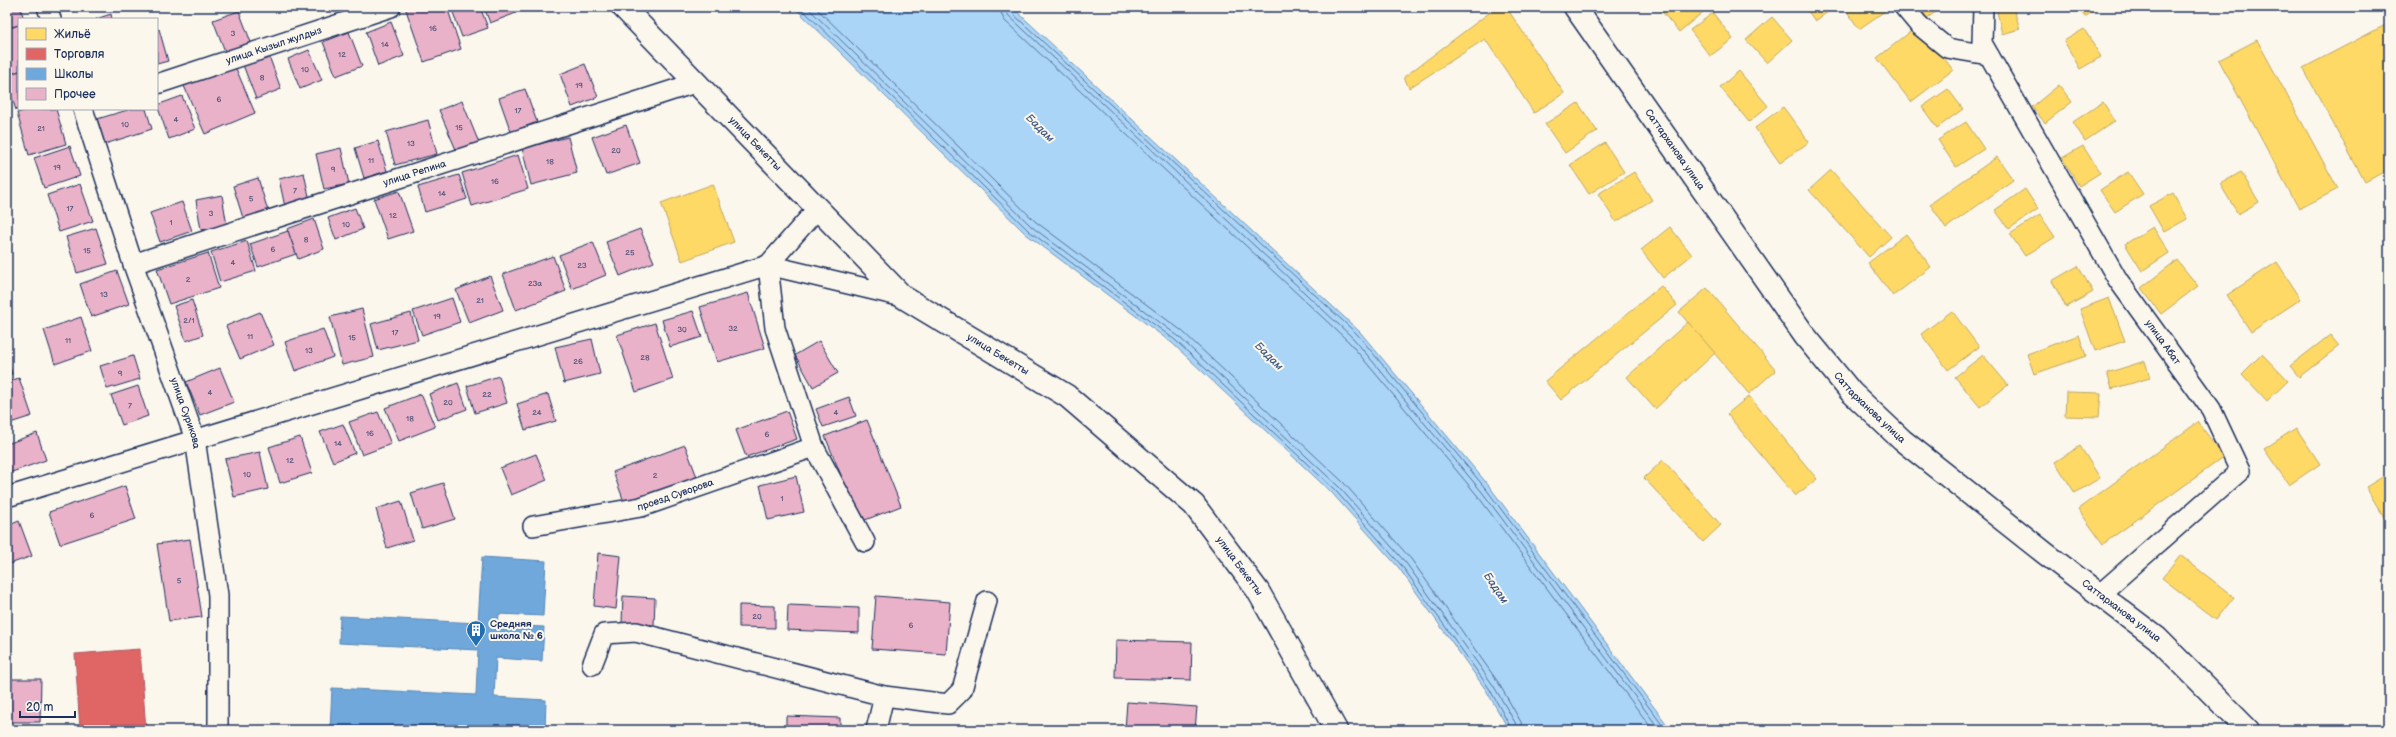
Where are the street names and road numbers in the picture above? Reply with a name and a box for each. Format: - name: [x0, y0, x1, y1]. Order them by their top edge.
- street label: улица Кызыл жулдыз: [225, 24, 323, 67]
- street label: Саттарханова улица: [1642, 107, 1707, 192]
- street label: улица Бекетты: [726, 114, 784, 173]
- street label: улица Репина: [382, 158, 448, 189]
- street label: улица Абат: [2143, 317, 2183, 367]
- street label: улица Бекетты: [965, 331, 1031, 378]
- street label: Саттарханова улица: [1831, 370, 1908, 446]
- street label: улица Сурикова: [168, 376, 202, 450]
- street label: проезд Суворова: [636, 476, 715, 514]
- street label: улица Бекетты: [1214, 534, 1265, 597]
- street label: Саттарханова улица: [2079, 577, 2164, 645]

